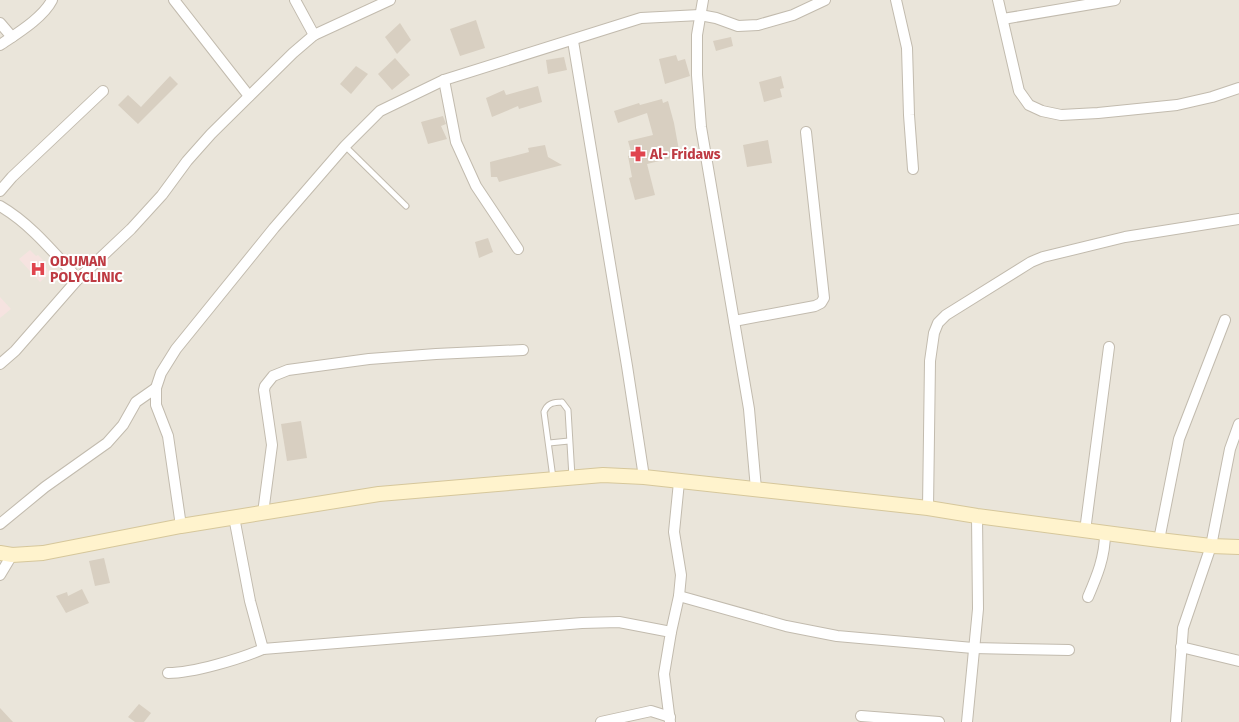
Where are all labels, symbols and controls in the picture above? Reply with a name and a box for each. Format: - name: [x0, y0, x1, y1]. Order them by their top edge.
- pharmacy icon: Al- Fridaws: [629, 145, 647, 163]
- place label: Al- Fridaws: [649, 146, 721, 163]
- place label: ODUMAN POLYCLINIC: [50, 253, 123, 286]
- hospital icon: ODUMAN POLYCLINIC: [29, 260, 47, 278]

